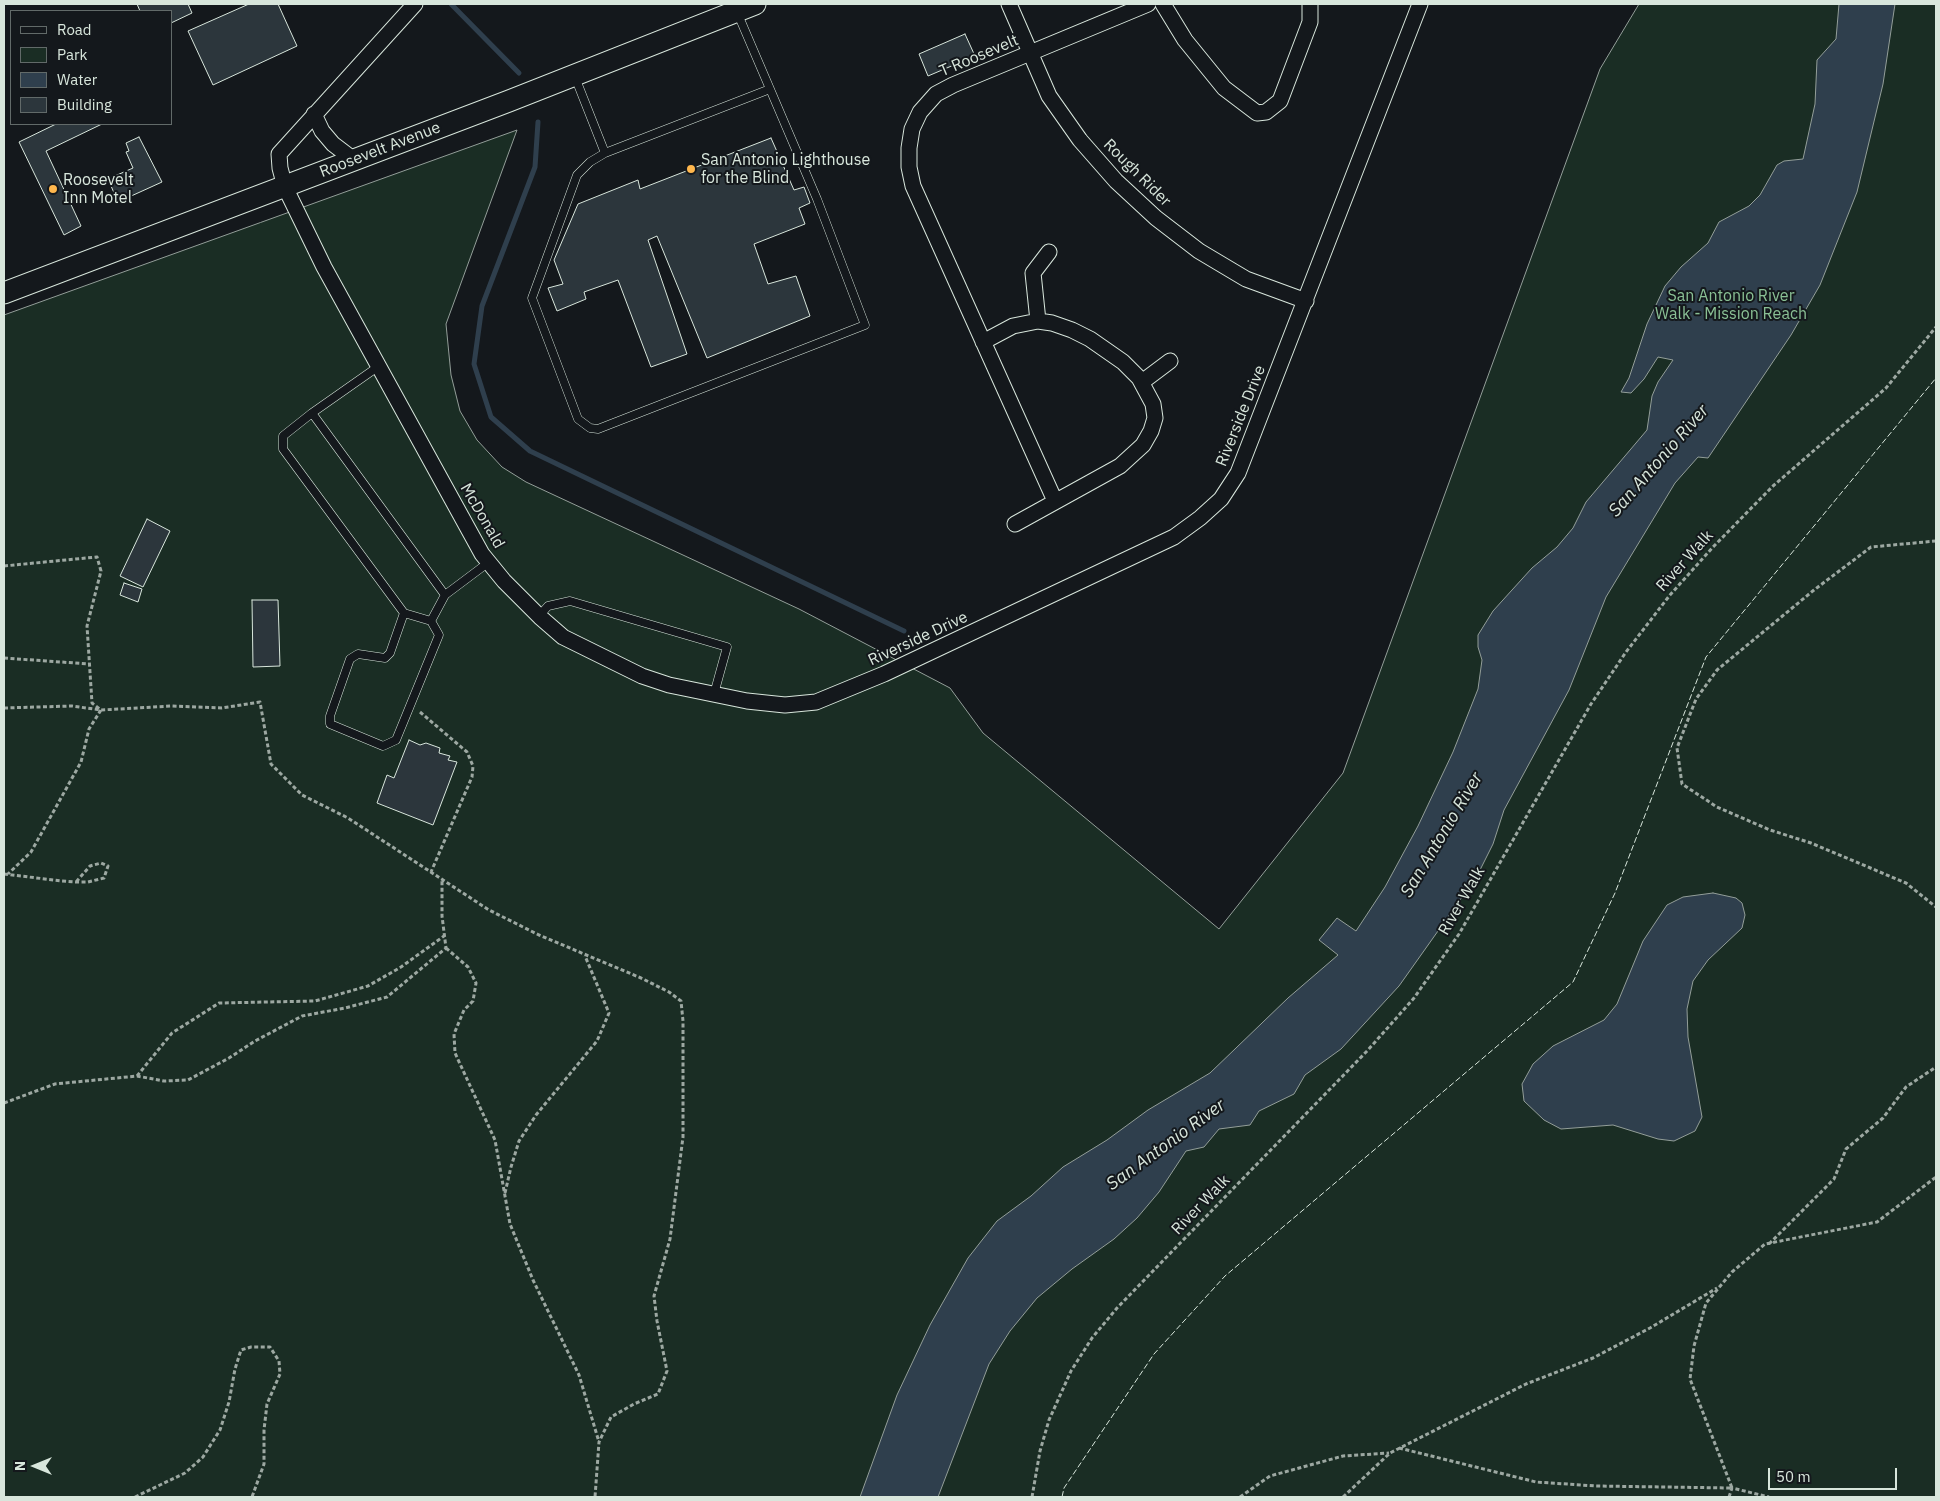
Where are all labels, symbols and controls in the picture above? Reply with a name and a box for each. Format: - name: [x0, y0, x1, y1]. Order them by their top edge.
- legend: [10, 10, 172, 125]
- text: Road: [57, 20, 92, 39]
- street label: T Roosevelt: [937, 31, 1021, 81]
- text: Park: [57, 45, 87, 64]
- text: Water: [57, 70, 97, 89]
- text: Building: [57, 95, 112, 114]
- street label: Roosevelt Avenue: [317, 118, 443, 182]
- street label: Rough Rider: [1099, 135, 1175, 211]
- place label: San Antonio Lighthouse for the Blind: [701, 150, 870, 188]
- marker: San Antonio Lighthouse for the Blind: [685, 163, 697, 175]
- place label: Roosevelt Inn Motel: [63, 170, 134, 208]
- marker: Roosevelt Inn Motel: [47, 183, 59, 195]
- park label: San Antonio River Walk - Mission Reach: [1655, 286, 1807, 324]
- street label: Riverside Drive: [1212, 363, 1270, 469]
- water label: San Antonio River: [1604, 400, 1714, 522]
- street label: McDonald: [456, 480, 508, 552]
- street label: River Walk: [1652, 526, 1718, 596]
- street label: Riverside Drive: [865, 608, 971, 670]
- water label: San Antonio River: [1396, 769, 1488, 901]
- street label: River Walk: [1435, 863, 1489, 939]
- water label: San Antonio River: [1102, 1095, 1230, 1195]
- street label: River Walk: [1168, 1171, 1234, 1239]
- north arrow: [10, 1441, 60, 1491]
- scale bar: [1770, 1458, 1899, 1490]
- text: N: [11, 1461, 29, 1471]
- text: 50 m: [1776, 1467, 1811, 1486]

